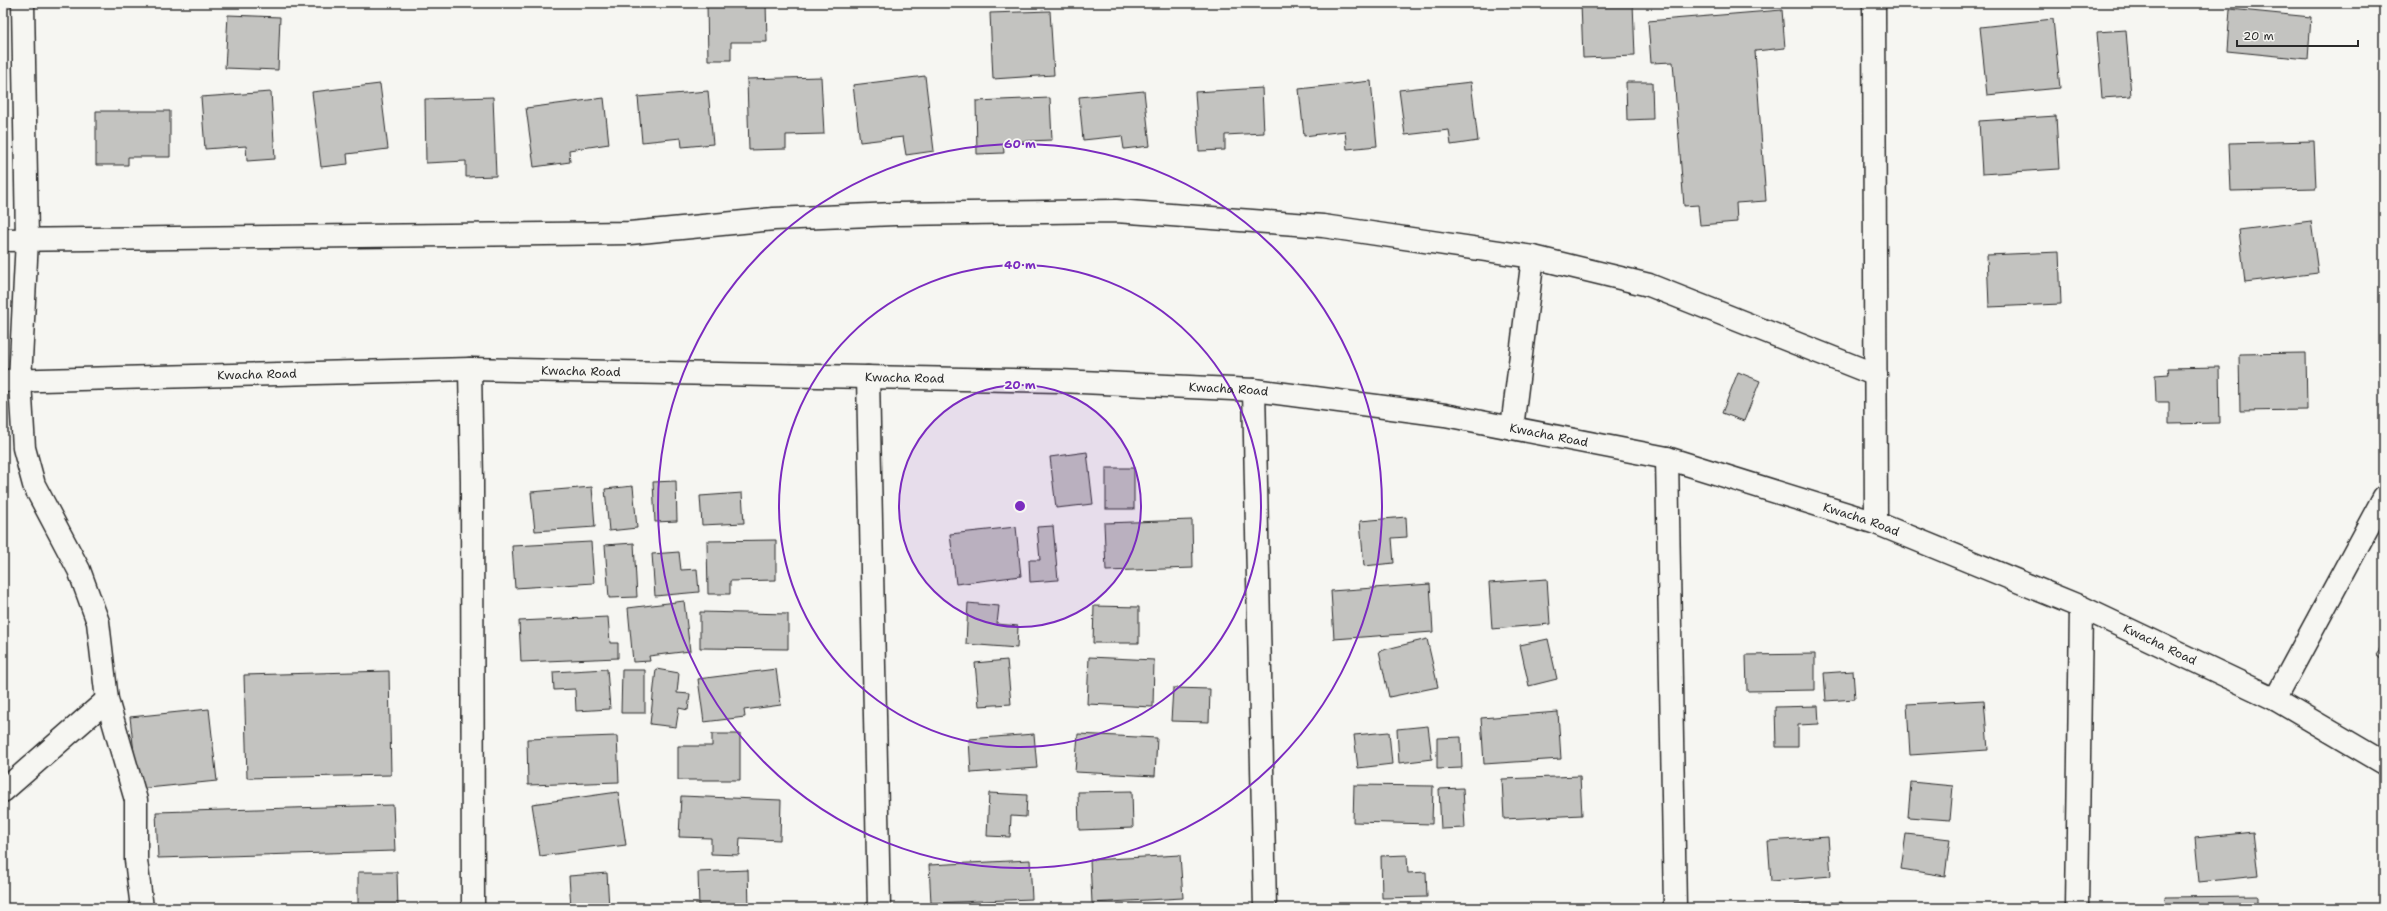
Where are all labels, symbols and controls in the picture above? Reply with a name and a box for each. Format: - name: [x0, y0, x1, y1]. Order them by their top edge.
- scale bar: [2237, 22, 2358, 48]
- text: 20 m: [2243, 28, 2274, 44]
- text: 60 m: [1004, 136, 1036, 152]
- text: 40 m: [1004, 257, 1036, 273]
- street label: Kwacha Road: [541, 362, 621, 380]
- street label: Kwacha Road: [217, 365, 297, 383]
- street label: Kwacha Road: [865, 369, 945, 387]
- text: 20 m: [1004, 377, 1036, 393]
- street label: Kwacha Road: [1188, 379, 1270, 400]
- street label: Kwacha Road: [1508, 420, 1590, 451]
- centre of rings: [1013, 499, 1027, 513]
- street label: Kwacha Road: [1821, 499, 1902, 540]
- street label: Kwacha Road: [2121, 620, 2200, 669]

